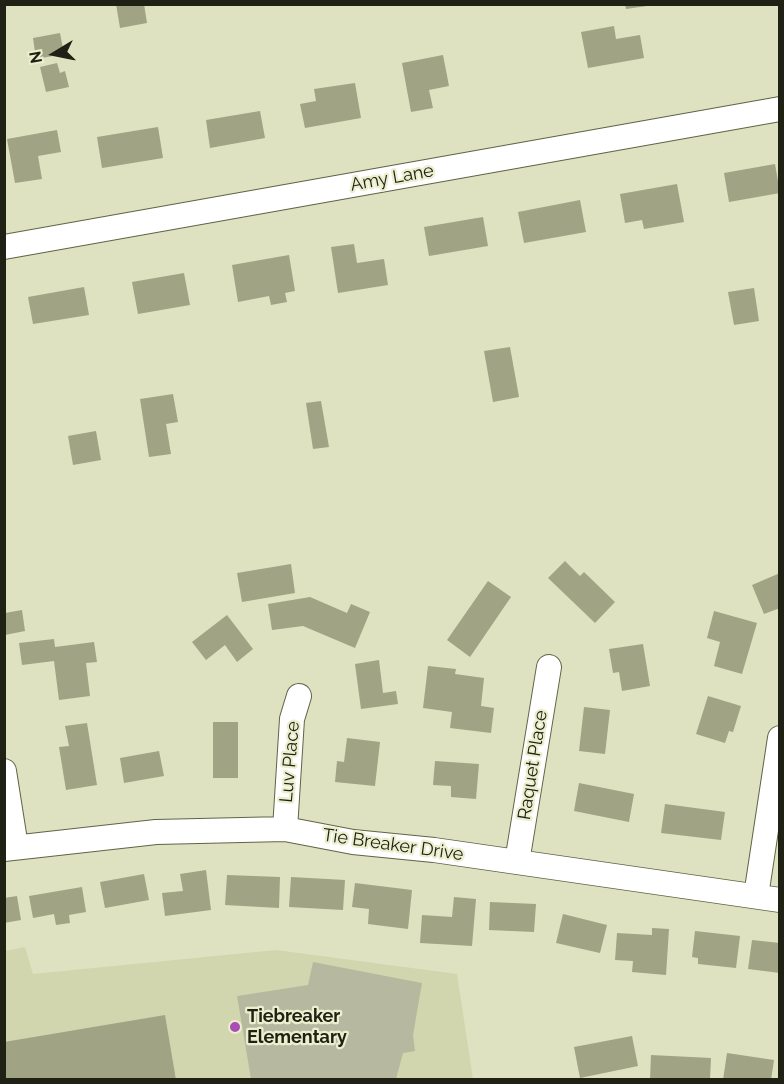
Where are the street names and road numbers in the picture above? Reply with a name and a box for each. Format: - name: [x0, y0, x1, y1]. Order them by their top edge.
- street label: Amy Lane: [349, 160, 435, 196]
- street label: Raquet Place: [514, 709, 552, 821]
- street label: Luv Place: [276, 720, 304, 804]
- street label: Tie Breaker Drive: [321, 824, 465, 866]

